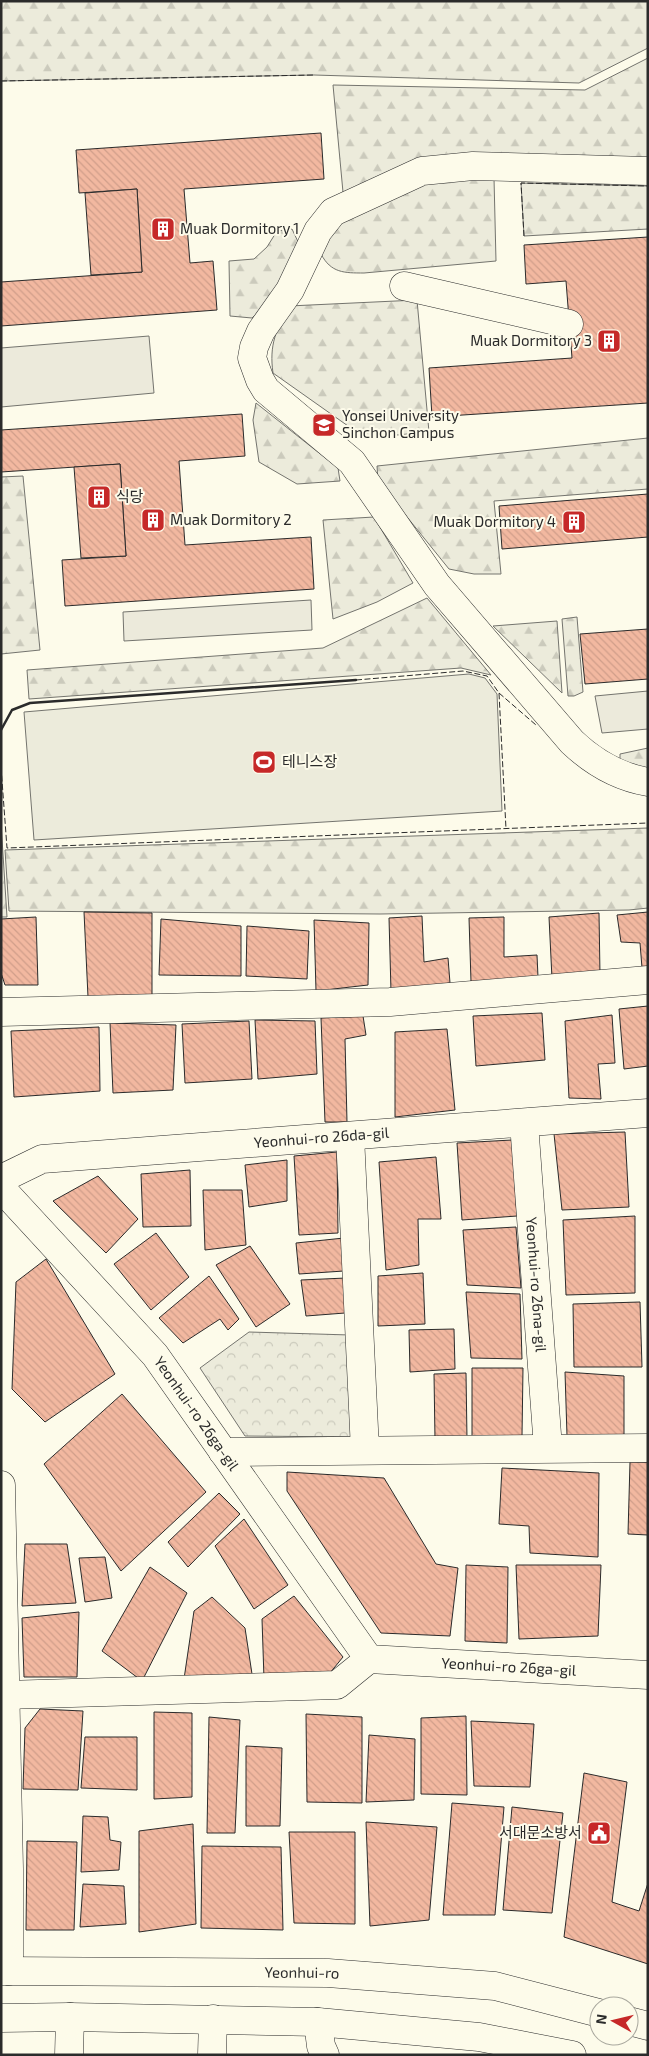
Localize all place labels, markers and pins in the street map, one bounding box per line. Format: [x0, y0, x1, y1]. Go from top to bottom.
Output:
building icon: Muak Dormitory 1 [150, 216, 176, 242]
place label: Muak Dormitory 1 [180, 219, 299, 237]
building icon: Muak Dormitory 3 [596, 328, 622, 354]
place label: Muak Dormitory 3 [470, 331, 592, 349]
place label: Yonsei University Sinchon Campus [342, 406, 459, 441]
school or university icon: Yonsei University Sinchon Campus [311, 412, 337, 438]
building icon: 식당 [86, 484, 112, 510]
place label: 식당 [116, 487, 144, 505]
building icon: Muak Dormitory 2 [140, 507, 166, 533]
building icon: Muak Dormitory 4 [561, 509, 587, 535]
place label: Muak Dormitory 2 [170, 510, 292, 528]
place label: Muak Dormitory 4 [433, 512, 556, 530]
sports icon: 테니스장 [251, 749, 277, 775]
place label: 테니스장 [282, 752, 337, 770]
public building icon: 서대문소방서 [586, 1820, 612, 1846]
place label: 서대문소방서 [499, 1823, 582, 1841]

